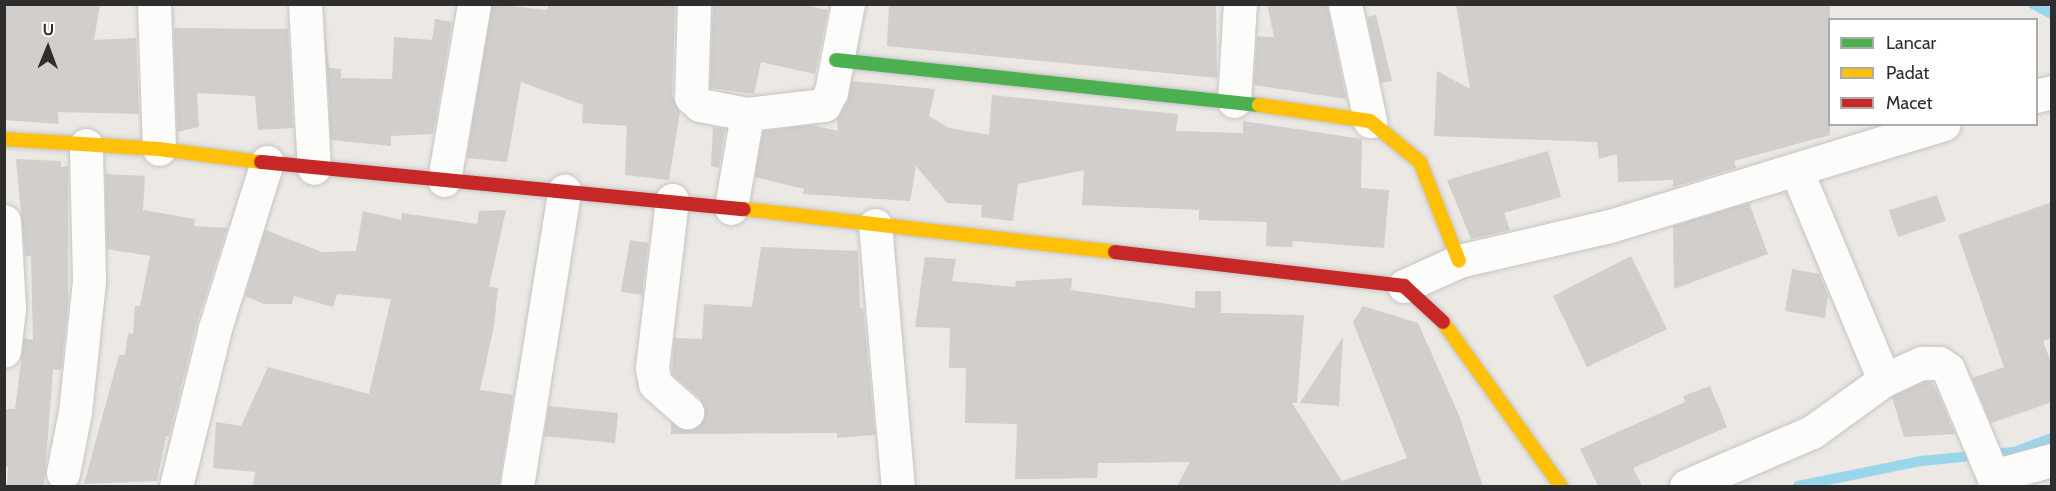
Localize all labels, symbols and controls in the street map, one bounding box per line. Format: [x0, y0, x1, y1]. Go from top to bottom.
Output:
north arrow [18, 18, 78, 78]
legend [1828, 18, 2038, 126]
text: U [42, 20, 54, 39]
text: Lancar [1886, 32, 1936, 54]
text: Padat [1886, 62, 1929, 84]
text: Macet [1886, 92, 1932, 114]

